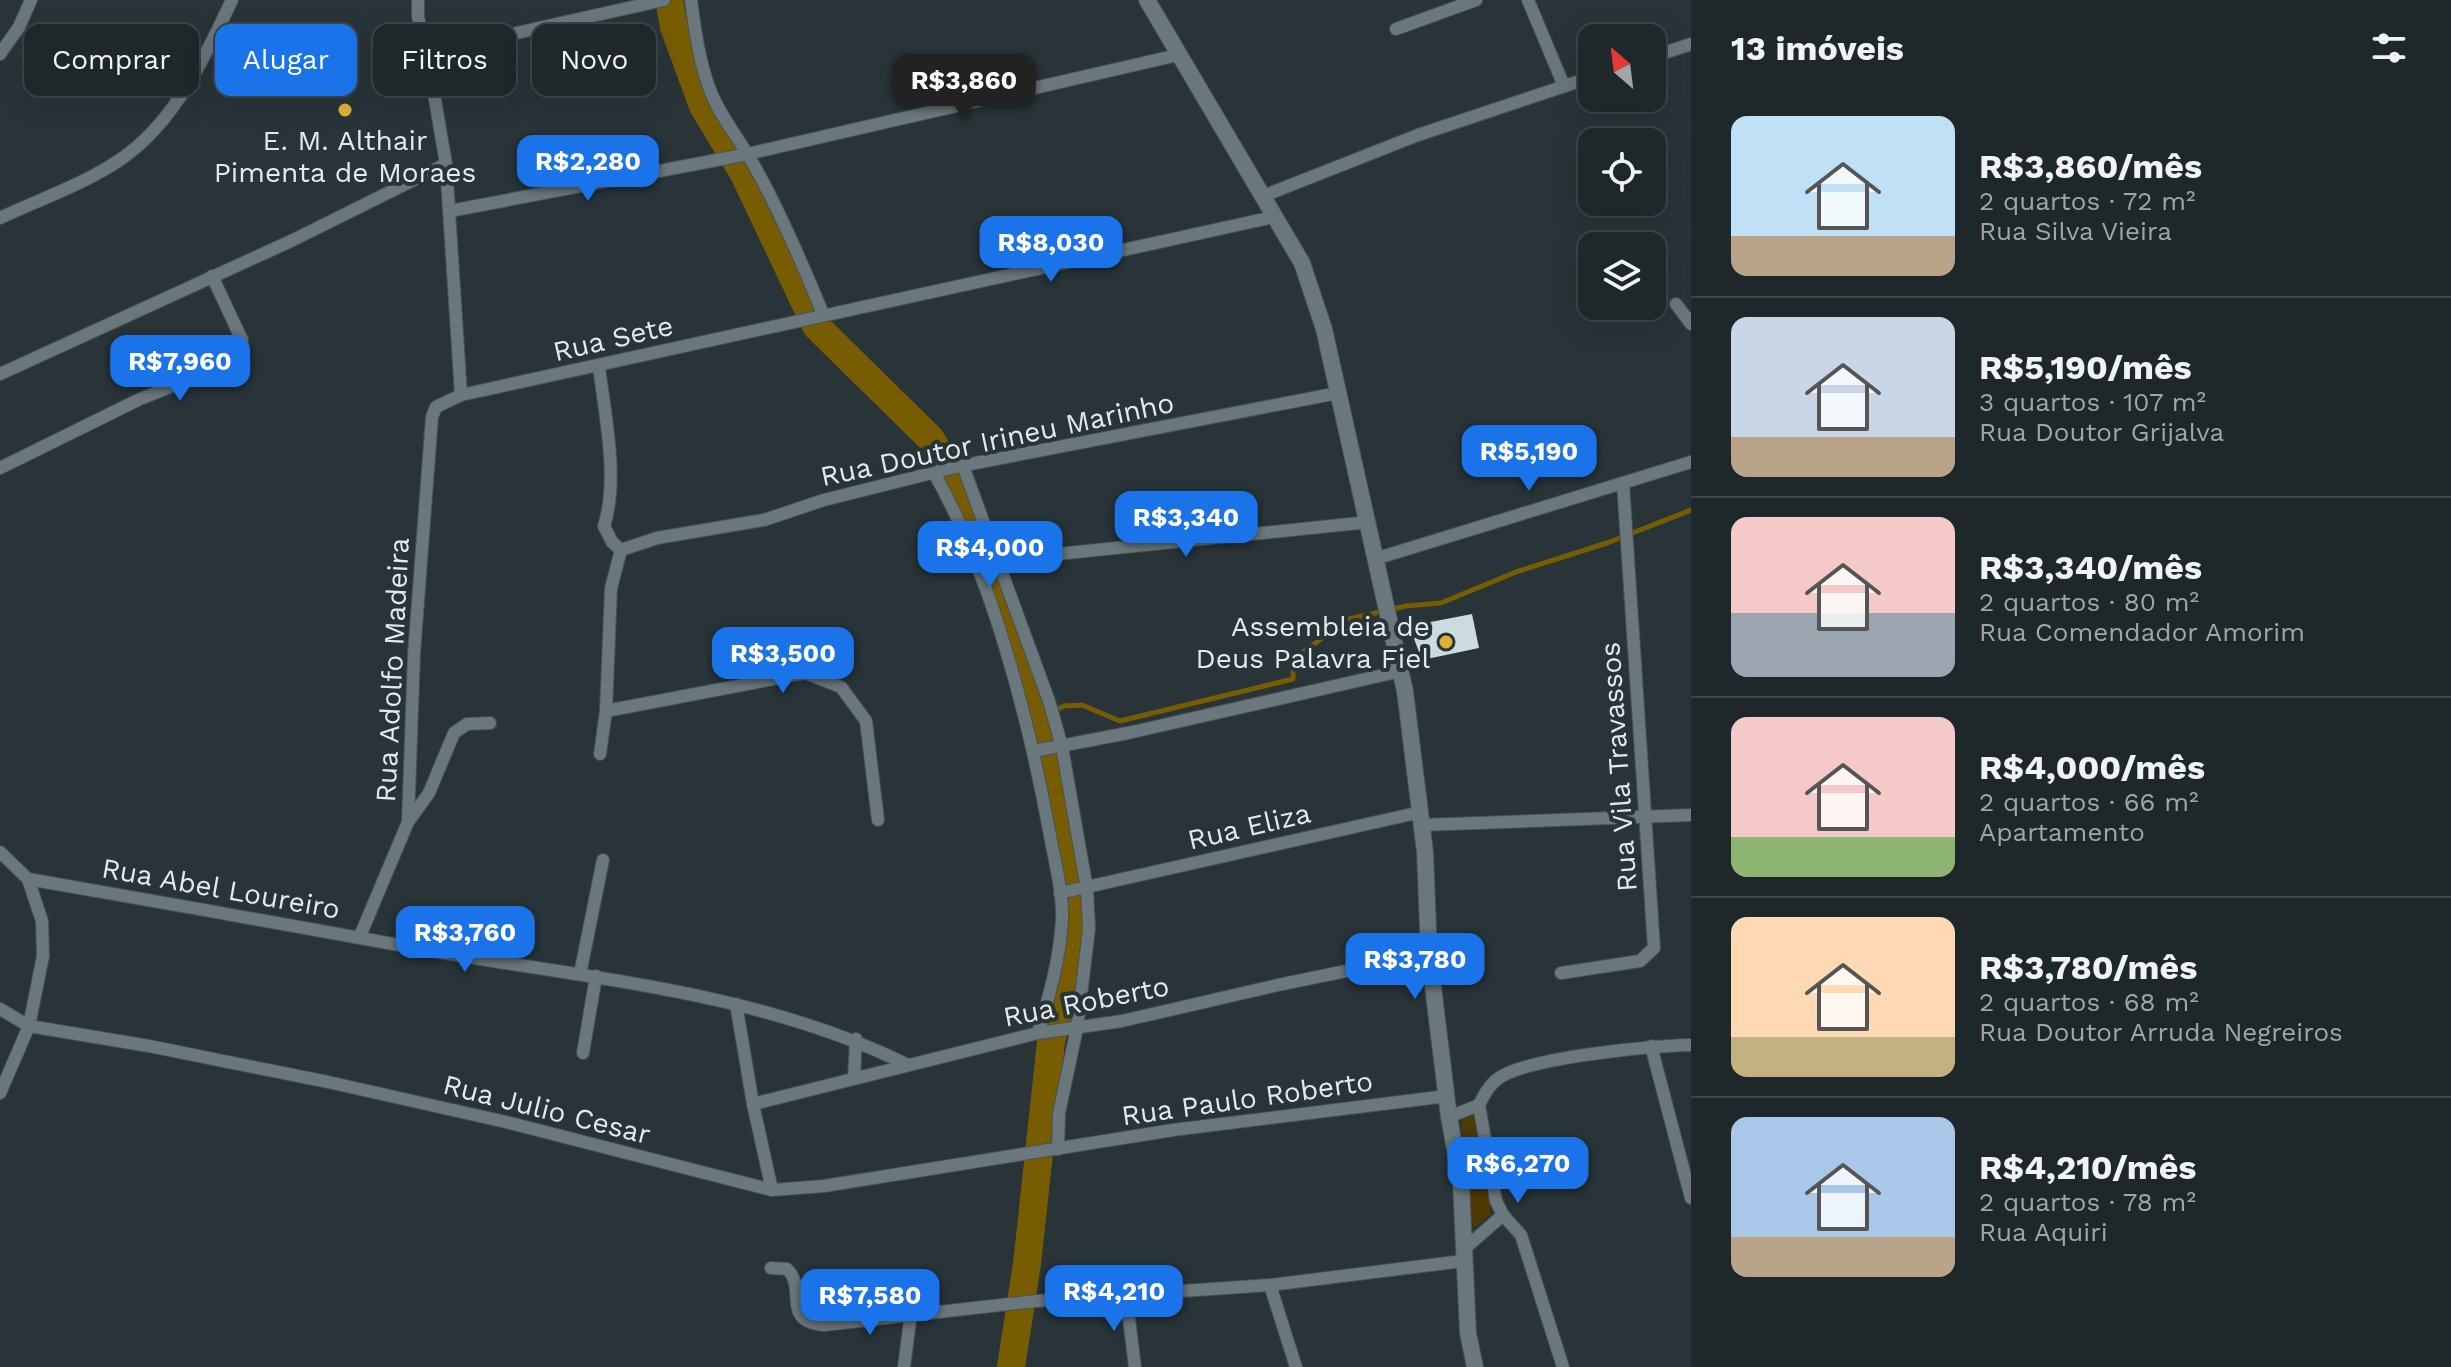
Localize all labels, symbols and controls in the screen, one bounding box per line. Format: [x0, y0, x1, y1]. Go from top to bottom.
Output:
chip: Comprar [24, 24, 199, 96]
chip: Alugar [215, 24, 357, 96]
chip: Filtros [373, 24, 516, 96]
chip: Novo [532, 24, 656, 96]
north arrow [1578, 24, 1666, 112]
map controls [1578, 24, 1666, 320]
icon: filters [2367, 26, 2411, 70]
text: 13 imóveis [1731, 28, 1904, 68]
pin: R$3,860 [890, 54, 1038, 122]
text: R$3,860 [911, 65, 1017, 95]
marker: E. M. Althair Pimenta de Moraes [336, 101, 354, 119]
place label: E. M. Althair Pimenta de Moraes [214, 124, 476, 189]
button: locate [1578, 128, 1666, 216]
pin: R$2,280 [514, 135, 662, 203]
text: R$2,280 [535, 146, 641, 176]
text: R$3,860/mês [1979, 146, 2202, 186]
icon: home [1795, 148, 1891, 244]
text: 2 quartos · 72 m² [1979, 186, 2196, 216]
pin: R$8,030 [977, 216, 1125, 284]
text: Rua Silva Vieira [1979, 216, 2172, 246]
text: R$8,030 [998, 227, 1104, 257]
button: layers [1578, 232, 1666, 320]
street label: Rua Sete [550, 309, 676, 368]
pin: R$7,960 [106, 335, 254, 403]
text: R$7,960 [128, 346, 232, 376]
text: R$5,190/mês [1979, 347, 2192, 387]
icon: home [1795, 349, 1891, 445]
street label: Rua Doutor Irineu Marinho [817, 386, 1177, 493]
text: 3 quartos · 107 m² [1979, 387, 2206, 417]
text: Rua Doutor Grijalva [1979, 417, 2224, 447]
pin: R$5,190 [1455, 425, 1603, 493]
text: R$5,190 [1480, 436, 1578, 466]
pin: R$3,340 [1112, 491, 1260, 559]
text: R$3,340 [1133, 502, 1239, 532]
pin: R$4,000 [916, 521, 1064, 589]
text: R$4,000 [936, 532, 1044, 562]
street label: Rua Adolfo Madeira [369, 537, 416, 803]
text: R$3,340/mês [1979, 547, 2202, 587]
icon: home [1795, 549, 1891, 645]
text: 2 quartos · 80 m² [1979, 587, 2199, 617]
place label: Assembleia de Deus Palavra Fiel [1196, 610, 1430, 675]
text: Rua Comendador Amorim [1979, 617, 2305, 647]
pin: R$3,500 [709, 627, 857, 695]
marker: Assembleia de Deus Palavra Fiel [1437, 633, 1455, 651]
text: R$3,500 [730, 638, 836, 668]
street label: Rua Vila Travassos [1593, 641, 1644, 893]
text: R$4,000/mês [1979, 747, 2205, 787]
icon: home [1795, 749, 1891, 845]
text: 2 quartos · 66 m² [1979, 787, 2198, 817]
street label: Rua Eliza [1184, 796, 1314, 857]
text: Apartamento [1979, 817, 2145, 847]
street label: Rua Abel Loureiro [99, 851, 343, 926]
pin: R$3,760 [391, 906, 539, 974]
text: R$3,760 [414, 917, 516, 947]
pin: R$3,780 [1341, 933, 1489, 1001]
text: R$3,780 [1364, 944, 1466, 974]
text: R$3,780/mês [1979, 947, 2197, 987]
icon: home [1795, 949, 1891, 1045]
street label: Rua Roberto [1000, 969, 1172, 1034]
text: 2 quartos · 68 m² [1979, 987, 2199, 1017]
text: Rua Doutor Arruda Negreiros [1979, 1017, 2343, 1047]
street label: Rua Paulo Roberto [1119, 1065, 1375, 1132]
street label: Rua Julio Cesar [440, 1068, 654, 1151]
pin: R$6,270 [1444, 1137, 1592, 1205]
text: R$4,210/mês [1979, 1147, 2196, 1187]
text: R$6,270 [1465, 1148, 1571, 1178]
icon: home [1795, 1149, 1891, 1245]
text: 2 quartos · 78 m² [1979, 1187, 2196, 1217]
text: Rua Aquiri [1979, 1217, 2108, 1247]
pin: R$4,210 [1040, 1265, 1188, 1333]
pin: R$7,580 [796, 1269, 944, 1337]
text: R$4,210 [1063, 1276, 1165, 1306]
text: R$7,580 [818, 1280, 922, 1310]

